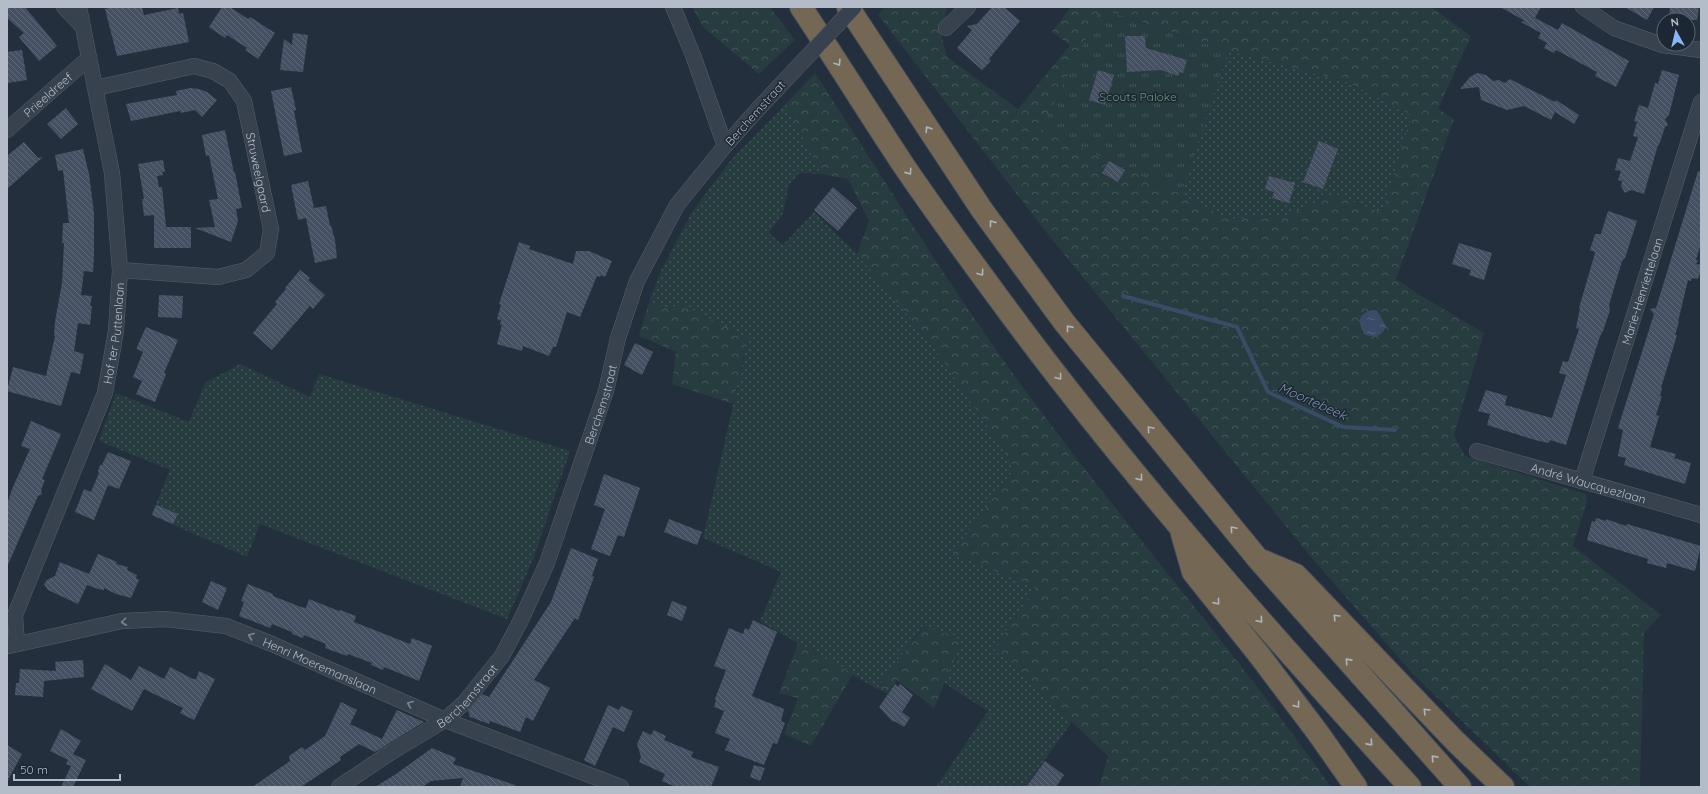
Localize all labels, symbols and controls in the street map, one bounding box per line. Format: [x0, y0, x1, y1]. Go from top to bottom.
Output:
north arrow [1656, 12, 1696, 52]
text: N [1670, 15, 1680, 30]
one-way arrow [833, 59, 840, 66]
street label: Prieeldreef [20, 68, 76, 120]
street label: Berchemstraat [722, 77, 788, 149]
park label: Scouts Paloke [1099, 89, 1177, 104]
one-way arrow [925, 126, 933, 133]
street label: Struweelgaard [243, 131, 275, 214]
one-way arrow [904, 168, 912, 175]
one-way arrow [990, 220, 997, 227]
street label: Marie-Henriettelaan [1618, 236, 1665, 347]
one-way arrow [976, 268, 983, 275]
street label: Hof ter Puttenlaan [99, 282, 127, 385]
one-way arrow [1066, 325, 1073, 332]
street label: Berchemstraat [581, 363, 619, 446]
one-way arrow [1054, 372, 1061, 379]
water label: Moortebeek [1277, 379, 1350, 424]
one-way arrow [1148, 426, 1155, 434]
street label: André Waucquezlaan [1529, 459, 1648, 506]
one-way arrow [1136, 474, 1143, 481]
one-way arrow [1231, 527, 1238, 534]
one-way arrow [1212, 597, 1219, 605]
one-way arrow [1333, 614, 1340, 622]
one-way arrow [1256, 615, 1263, 623]
one-way arrow [121, 617, 127, 626]
one-way arrow [248, 633, 255, 641]
street label: Henri Moeremanslaan [261, 634, 379, 697]
one-way arrow [1345, 658, 1352, 666]
street label: Berchemstraat [434, 661, 500, 731]
one-way arrow [1292, 700, 1299, 707]
one-way arrow [406, 701, 414, 709]
one-way arrow [1423, 708, 1430, 716]
one-way arrow [1365, 738, 1373, 746]
one-way arrow [1432, 755, 1439, 763]
scale bar [14, 756, 120, 782]
text: 50 m [20, 762, 48, 777]

